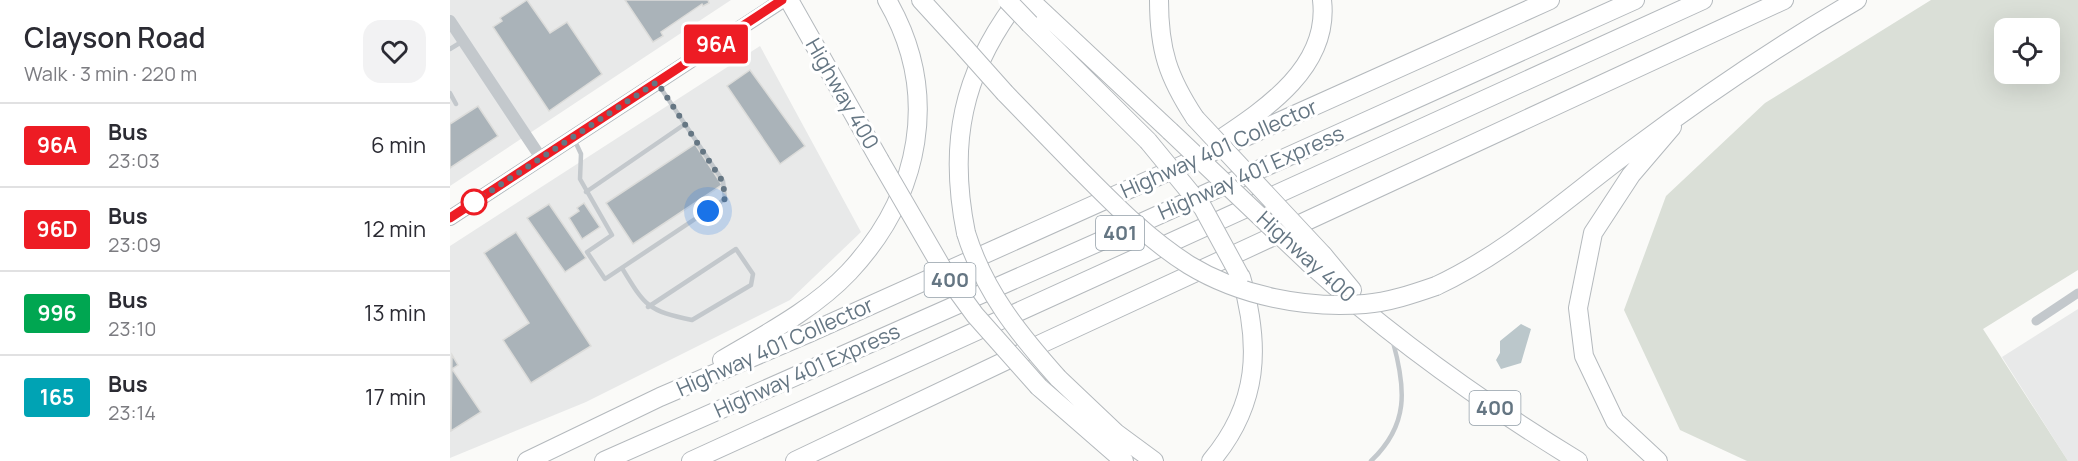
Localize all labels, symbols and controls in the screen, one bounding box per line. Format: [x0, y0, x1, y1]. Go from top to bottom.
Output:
text: Clayson Road [24, 18, 205, 56]
map controls [1994, 18, 2060, 84]
button: locate [1994, 18, 2060, 84]
button: heart [363, 20, 426, 83]
line badge: 96A [682, 24, 750, 63]
text: 96A [696, 30, 736, 58]
street label: Highway 400 [800, 33, 886, 154]
text: Walk · 3 min · 220 m [24, 60, 197, 87]
street label: Highway 401 Collector [1116, 92, 1322, 204]
text: Bus [108, 117, 148, 147]
street label: Highway 401 Express [1153, 118, 1348, 226]
text: 6 min [371, 130, 426, 160]
text: 96A [37, 131, 77, 159]
text: 23:03 [108, 147, 160, 174]
unlabelled marker [461, 189, 487, 215]
your location [693, 196, 723, 226]
text: Bus [108, 201, 148, 231]
street label: Highway 400 [1251, 204, 1362, 308]
text: 12 min [364, 214, 426, 244]
text: 96D [37, 215, 77, 243]
road number: 401 [1096, 216, 1144, 250]
text: 23:09 [108, 231, 161, 258]
road number: 400 [924, 263, 976, 297]
text: Bus [108, 285, 148, 315]
street label: Highway 401 Collector [672, 290, 878, 402]
text: 13 min [364, 298, 426, 328]
text: 996 [37, 299, 77, 327]
text: 23:10 [108, 315, 156, 342]
street label: Highway 401 Express [709, 316, 904, 424]
text: Bus [108, 369, 148, 399]
text: 17 min [365, 382, 426, 412]
text: 165 [40, 383, 74, 411]
road number: 400 [1470, 391, 1520, 425]
text: 23:14 [108, 399, 156, 426]

